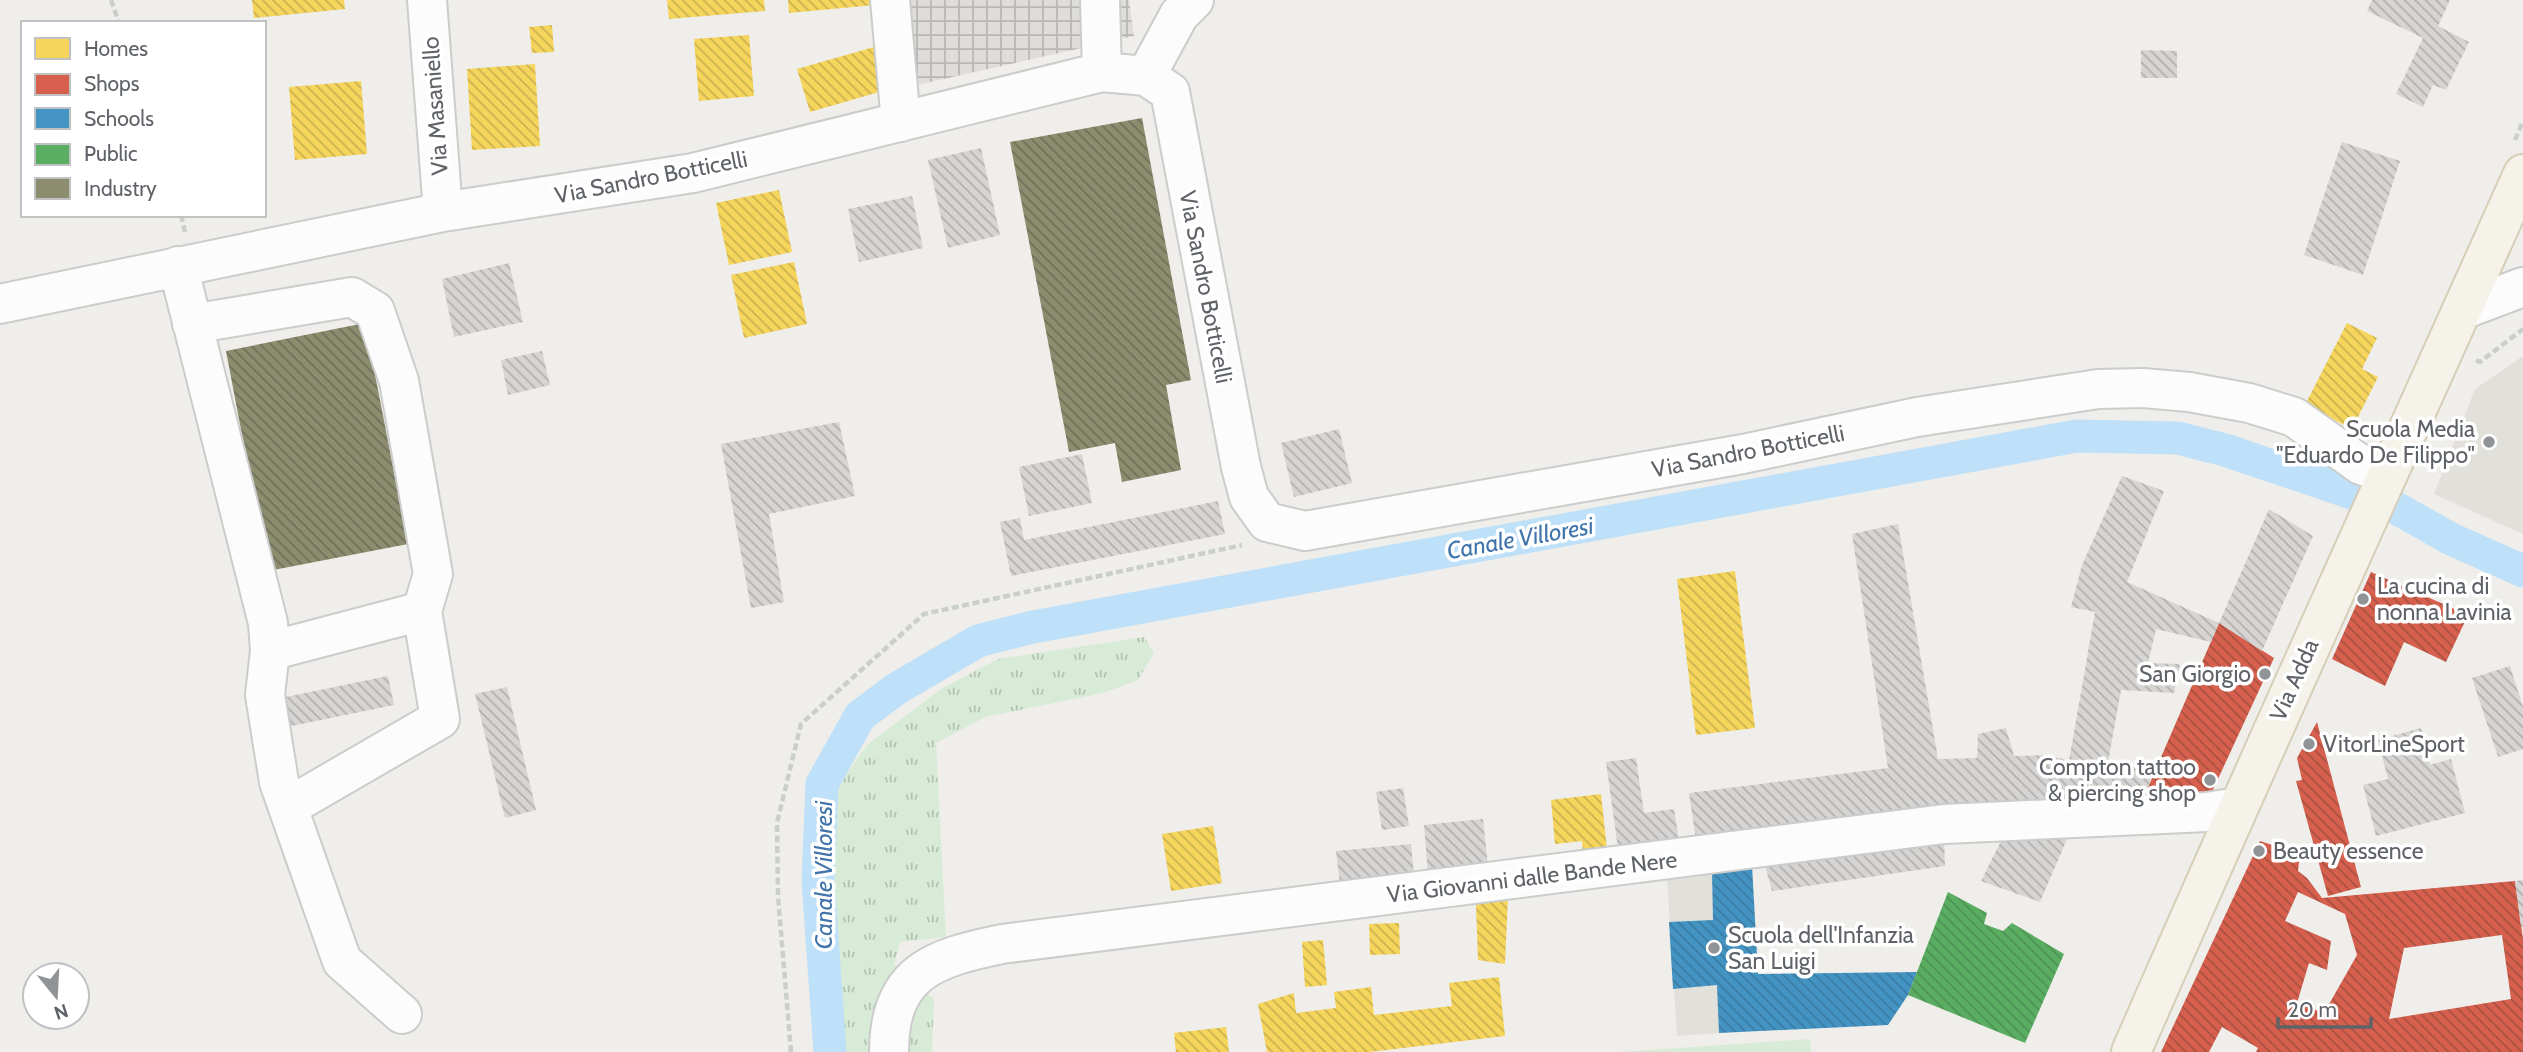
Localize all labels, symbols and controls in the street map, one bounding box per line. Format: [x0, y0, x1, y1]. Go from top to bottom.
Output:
legend [21, 21, 266, 217]
text: Homes [84, 36, 148, 61]
street label: Via Masaniello [416, 36, 454, 176]
text: Shops [84, 71, 140, 96]
text: Schools [84, 106, 154, 131]
text: Public [84, 141, 138, 166]
street label: Via Sandro Botticelli [552, 145, 750, 209]
text: Industry [84, 176, 157, 201]
street label: Via Sandro Botticelli [1174, 188, 1238, 386]
place label: Scuola Media "Eduardo De Filippo" [2276, 415, 2475, 469]
street label: Via Sandro Botticelli [1649, 419, 1847, 483]
marker: Scuola Media "Eduardo De Filippo" [2481, 434, 2497, 450]
water label: Canale Villoresi [1444, 511, 1596, 565]
place label: La cucina di nonna Lavinia [2377, 572, 2512, 626]
marker: La cucina di nonna Lavinia [2355, 591, 2371, 607]
street label: Via Adda [2264, 635, 2324, 725]
place label: San Giorgio [2139, 660, 2251, 688]
marker: San Giorgio [2257, 666, 2273, 682]
place label: VitorLineSport [2323, 730, 2465, 758]
marker: VitorLineSport [2301, 736, 2317, 752]
place label: Compton tattoo & piercing shop [2039, 753, 2196, 807]
marker: Compton tattoo & piercing shop [2202, 772, 2218, 788]
water label: Canale Villoresi [809, 800, 838, 949]
place label: Beauty essence [2273, 837, 2424, 865]
marker: Beauty essence [2251, 843, 2267, 859]
street label: Via Giovanni dalle Bande Nere [1385, 845, 1679, 909]
place label: Scuola dell'Infanzia San Luigi [1728, 921, 1914, 975]
marker: Scuola dell'Infanzia San Luigi [1706, 940, 1722, 956]
north arrow [21, 961, 91, 1031]
scale bar [2278, 986, 2371, 1030]
text: 20 m [2288, 997, 2337, 1022]
text: N [51, 999, 71, 1025]

